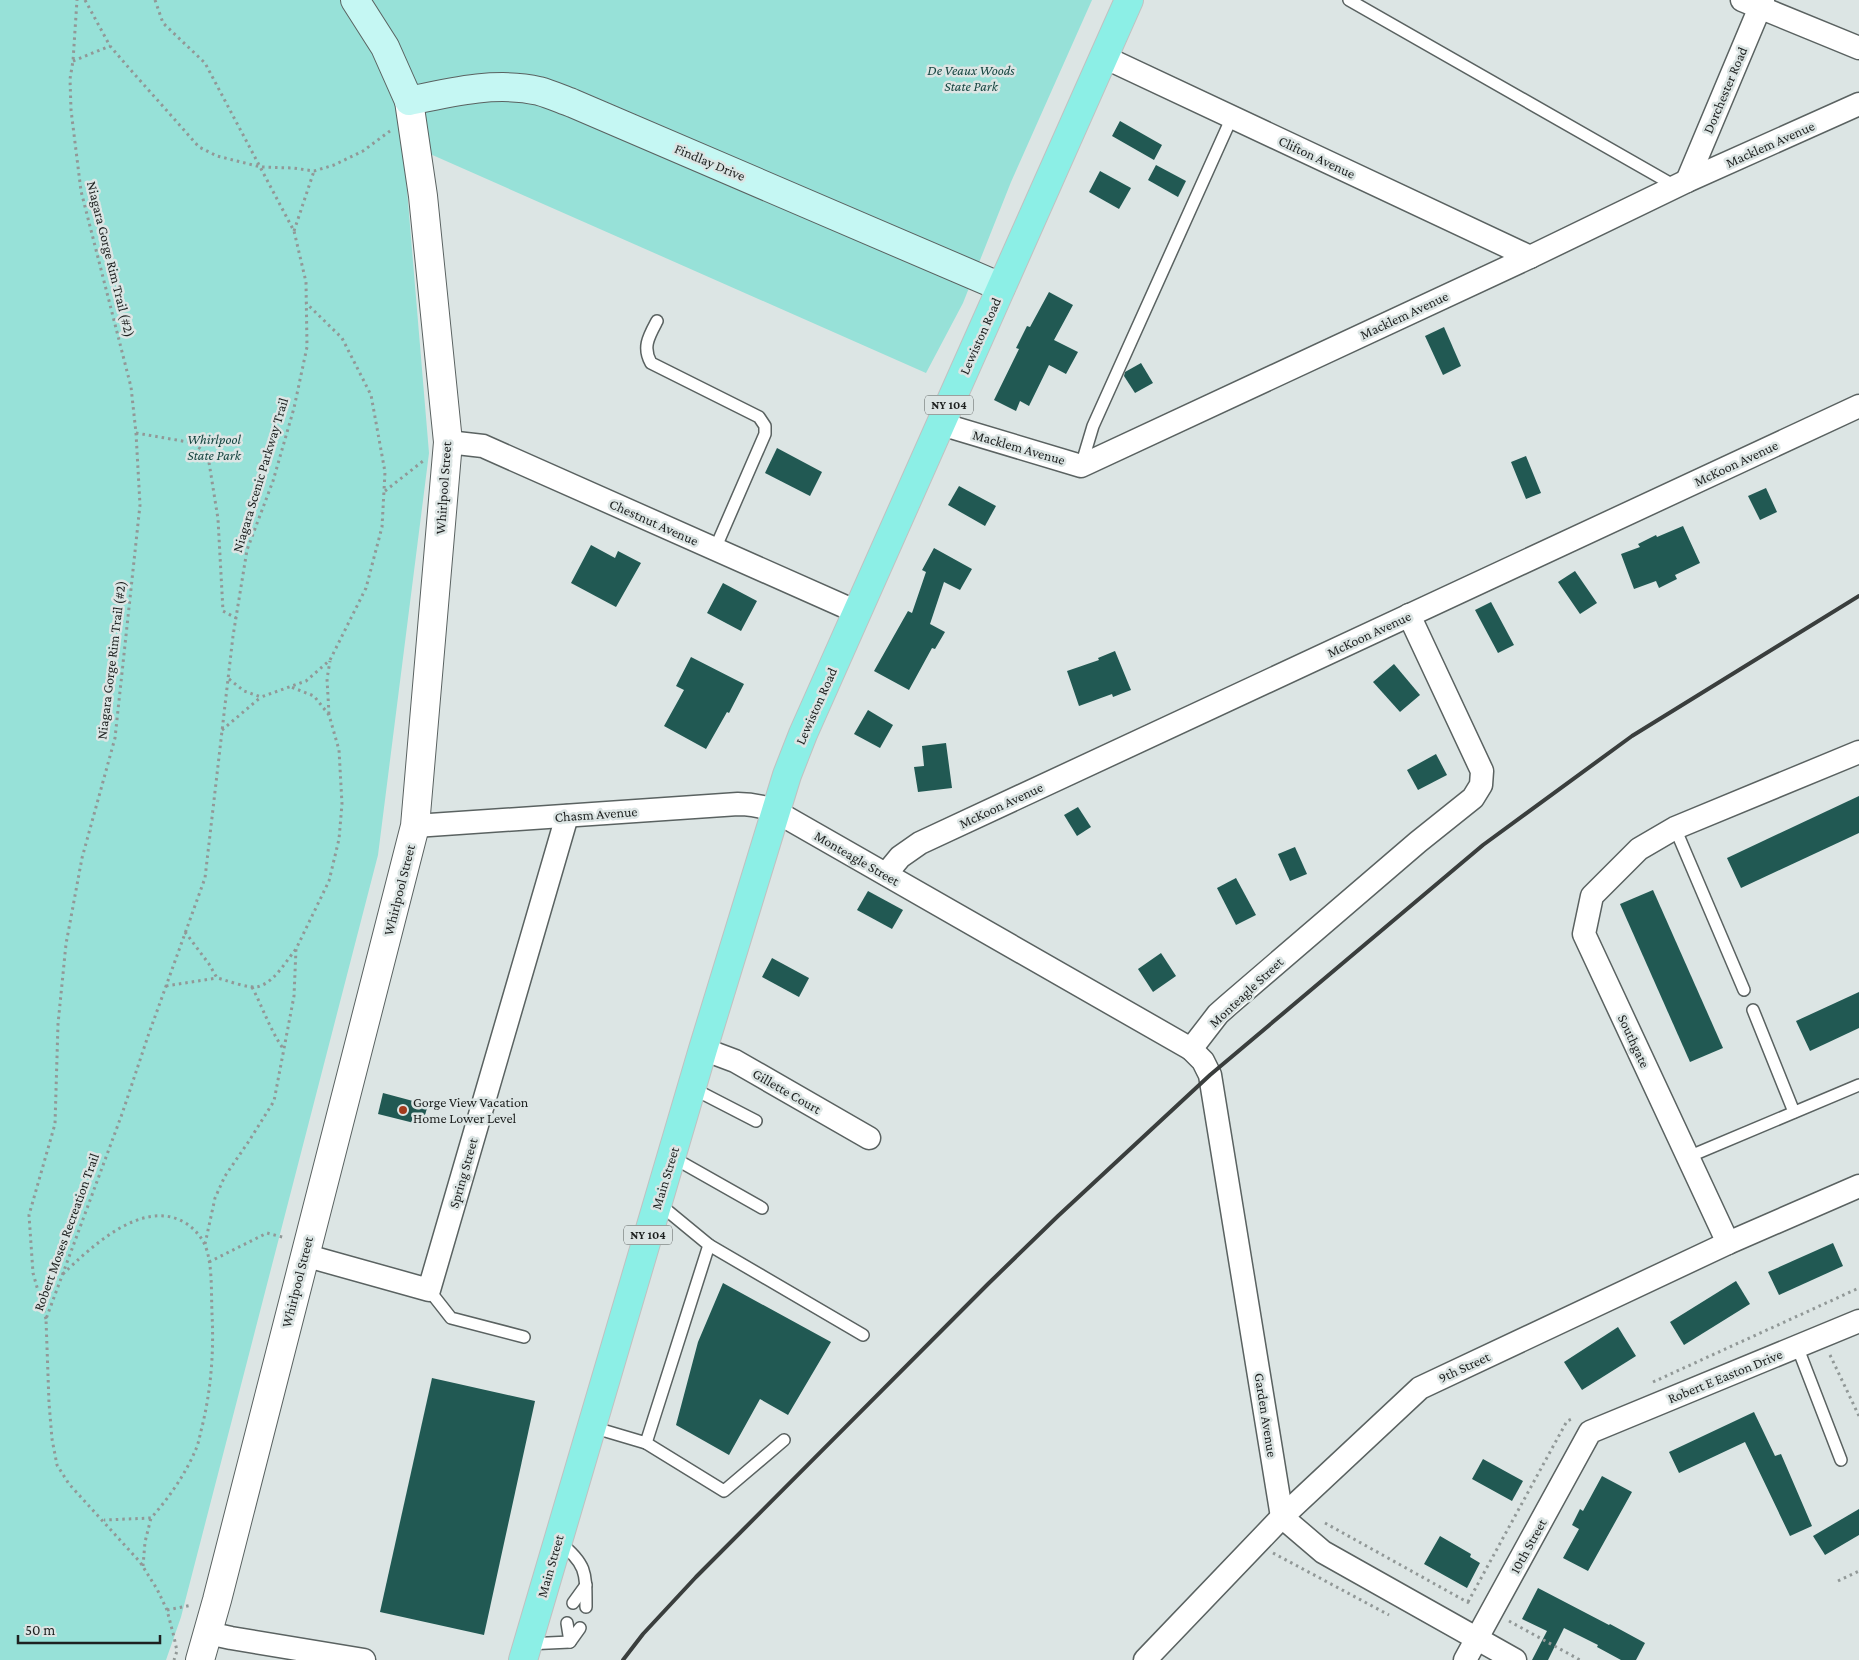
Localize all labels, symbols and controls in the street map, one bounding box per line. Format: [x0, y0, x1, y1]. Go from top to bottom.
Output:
street label: Dorchester Road [1700, 44, 1751, 136]
park label: De Veaux Woods State Park [927, 62, 1015, 94]
street label: Macklem Avenue [1723, 117, 1817, 171]
street label: Clifton Avenue [1276, 132, 1358, 182]
street label: Findlay Drive [672, 140, 748, 184]
street label: Niagara Gorge Rim Trail (#2) [83, 179, 138, 339]
street label: Macklem Avenue [1357, 288, 1451, 342]
street label: Lewiston Road [956, 294, 1004, 377]
street label: Niagara Scenic Parkway Trail [229, 395, 291, 554]
road number: NY 104 [925, 396, 973, 414]
street label: Macklem Avenue [971, 426, 1067, 468]
park label: Whirlpool State Park [187, 431, 242, 463]
street label: McKoon Avenue [1692, 437, 1780, 489]
street label: Whirlpool Street [432, 441, 454, 535]
street label: Chestnut Avenue [607, 495, 701, 549]
street label: Niagara Gorge Rim Trail (#2) [93, 580, 130, 741]
street label: McKoon Avenue [1325, 608, 1413, 660]
street label: Lewiston Road [792, 664, 840, 747]
street label: McKoon Avenue [957, 779, 1045, 831]
street label: Chasm Avenue [554, 803, 638, 825]
street label: Monteagle Street [812, 827, 903, 889]
street label: Whirlpool Street [380, 843, 418, 937]
street label: Monteagle Street [1206, 953, 1287, 1030]
street label: Southgate [1615, 1012, 1653, 1070]
street label: Gillette Court [750, 1065, 824, 1117]
place label: Gorge View Vacation Home Lower Level [413, 1094, 529, 1126]
marker: Gorge View Vacation Home Lower Level [397, 1104, 409, 1116]
street label: Spring Street [445, 1136, 481, 1210]
street label: Main Street [648, 1144, 682, 1211]
street label: Robert Moses Recreation Trail [30, 1151, 102, 1313]
road number: NY 104 [624, 1226, 672, 1244]
street label: Whirlpool Street [278, 1235, 316, 1329]
street label: Robert E Easton Drive [1665, 1346, 1785, 1406]
street label: 9th Street [1436, 1348, 1492, 1386]
street label: Garden Avenue [1251, 1372, 1281, 1458]
street label: 10th Street [1506, 1516, 1550, 1576]
street label: Main Street [533, 1532, 567, 1599]
scale bar [18, 1612, 160, 1644]
text: 50 m [25, 1622, 55, 1638]

